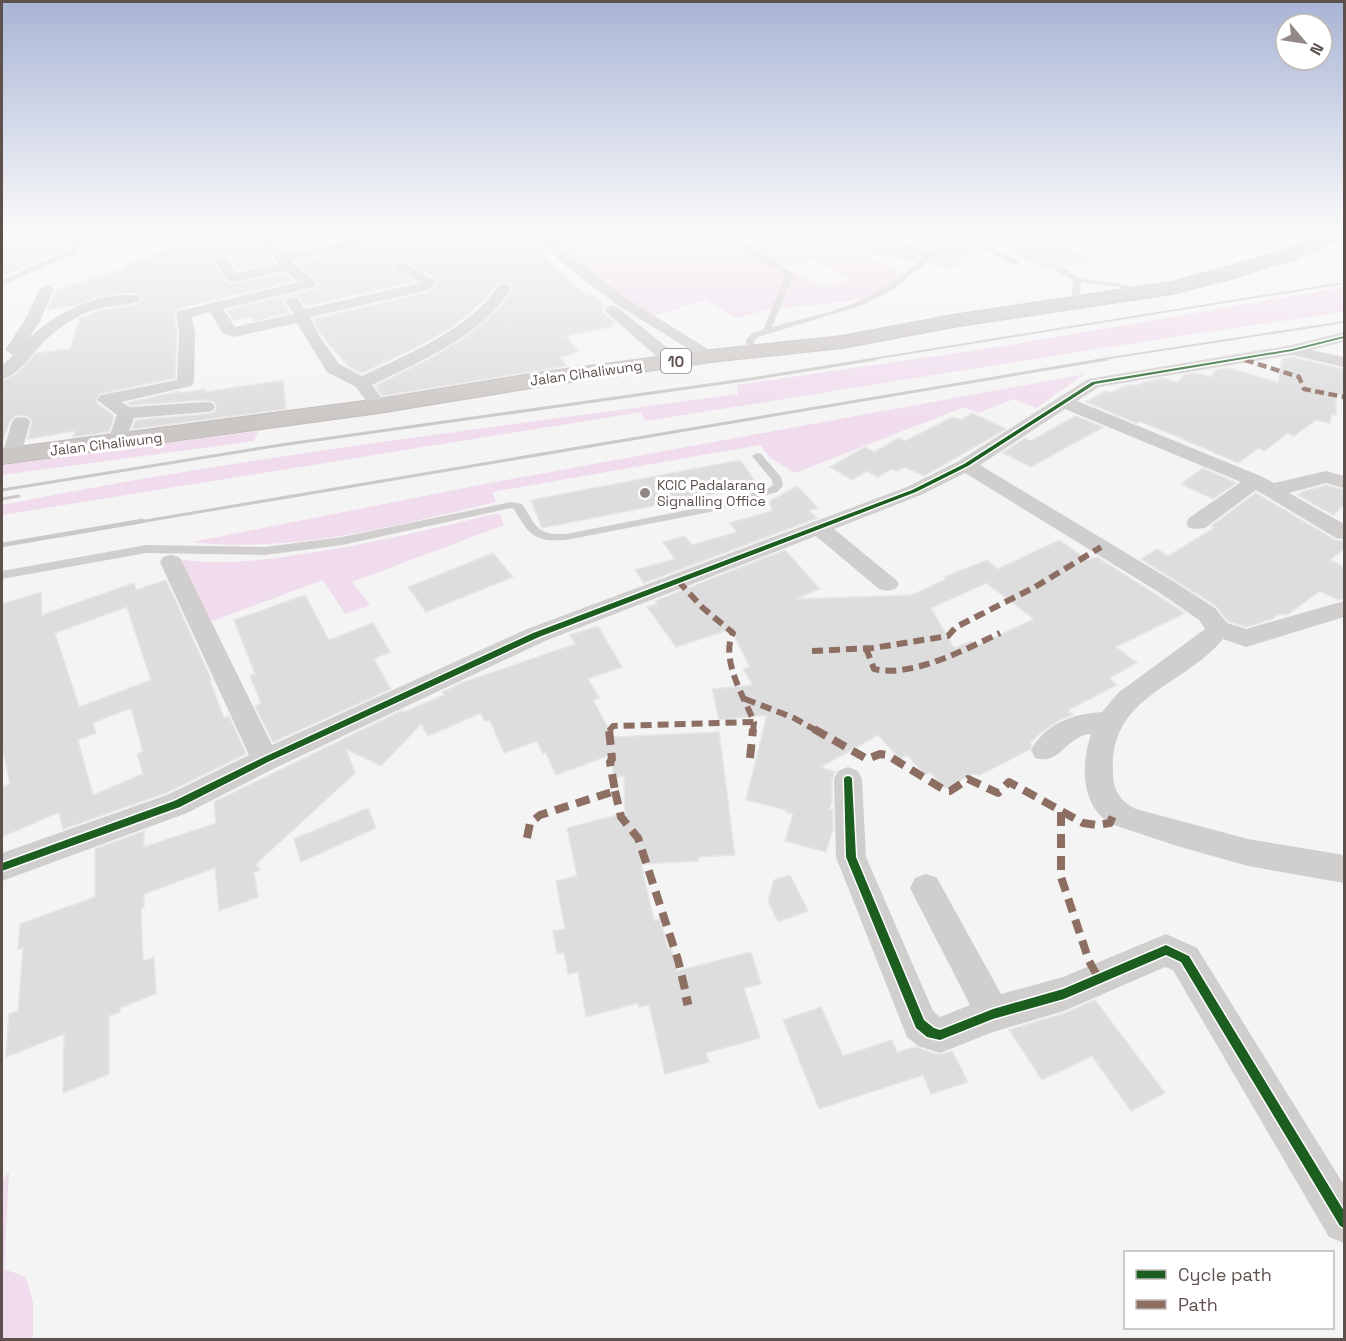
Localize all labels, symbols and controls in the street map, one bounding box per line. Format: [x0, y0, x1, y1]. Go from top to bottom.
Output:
north arrow [1274, 12, 1334, 72]
text: N [1305, 39, 1328, 59]
road number: 10 [661, 349, 691, 373]
street label: Jalan Cihaliwung [529, 356, 643, 390]
street label: Jalan Cihaliwung [49, 428, 163, 460]
place label: KCIC Padalarang Signalling Office [657, 476, 766, 510]
marker: KCIC Padalarang Signalling Office [638, 486, 652, 500]
legend [1124, 1251, 1334, 1329]
text: Cycle path [1178, 1263, 1272, 1286]
text: Path [1178, 1293, 1218, 1316]

